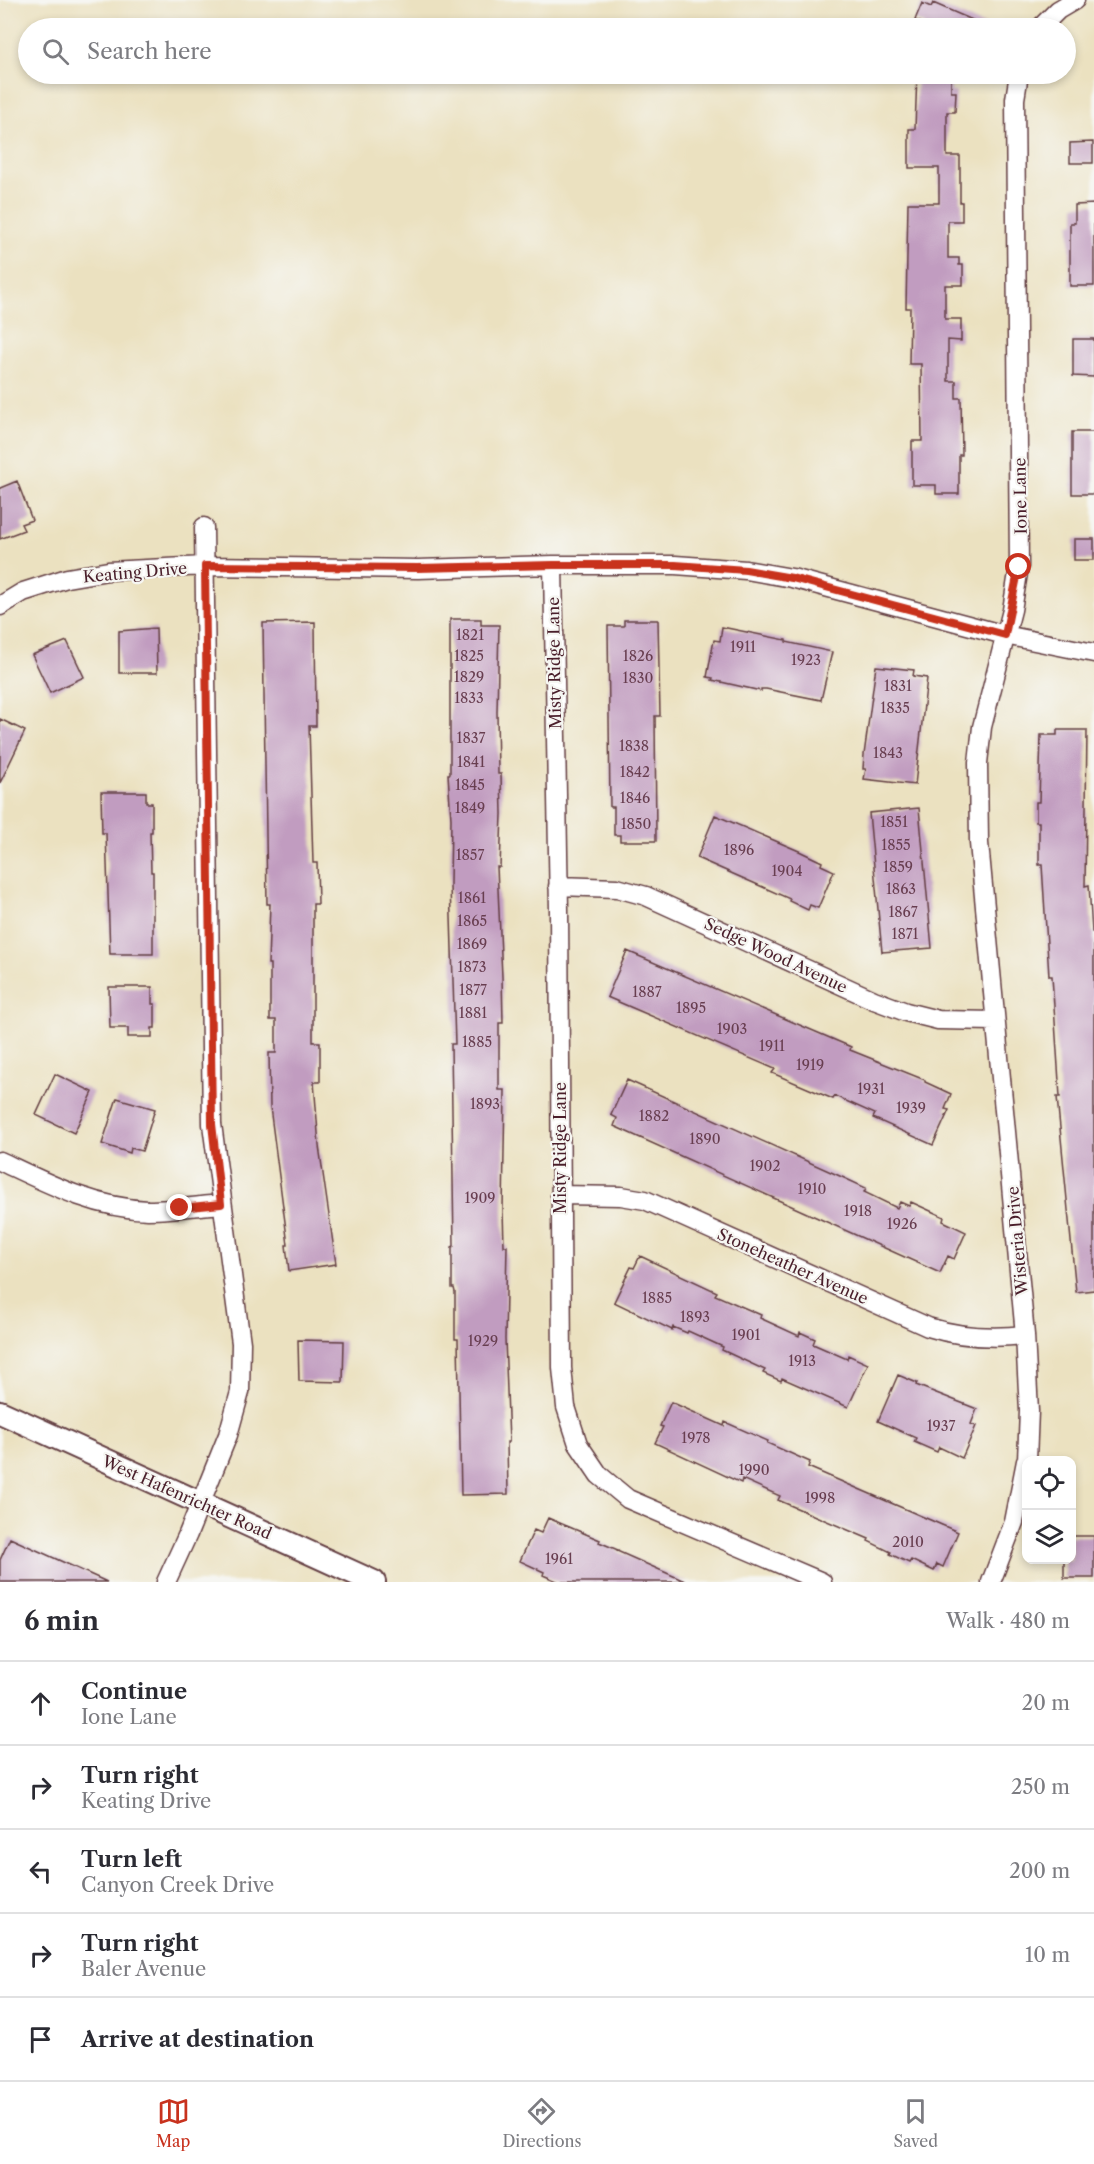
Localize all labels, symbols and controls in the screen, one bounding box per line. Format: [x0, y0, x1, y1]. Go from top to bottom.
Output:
search box [18, 18, 1076, 84]
icon: search [39, 35, 72, 68]
text: Search here [87, 38, 212, 65]
street label: Ione Lane [1009, 457, 1031, 534]
route start [1005, 553, 1031, 579]
street label: Keating Drive [82, 557, 188, 587]
street label: Misty Ridge Lane [543, 597, 565, 729]
house number: 1821 [456, 626, 484, 644]
house number: 1911 [730, 638, 756, 656]
house number: 1825 [454, 647, 484, 665]
house number: 1826 [623, 647, 653, 665]
house number: 1923 [791, 651, 821, 669]
house number: 1829 [454, 668, 484, 686]
house number: 1830 [623, 669, 654, 687]
house number: 1831 [884, 677, 912, 695]
house number: 1833 [454, 689, 484, 707]
house number: 1835 [880, 699, 910, 717]
house number: 1837 [457, 729, 485, 747]
house number: 1838 [619, 737, 649, 755]
house number: 1843 [873, 744, 903, 762]
house number: 1841 [457, 753, 485, 771]
house number: 1842 [620, 763, 650, 781]
house number: 1845 [455, 776, 485, 794]
house number: 1846 [620, 789, 650, 807]
house number: 1849 [455, 799, 485, 817]
house number: 1851 [880, 813, 908, 831]
house number: 1850 [621, 815, 651, 833]
house number: 1855 [881, 836, 911, 854]
house number: 1896 [724, 841, 754, 859]
house number: 1857 [456, 846, 484, 864]
house number: 1859 [883, 858, 913, 876]
house number: 1904 [771, 862, 803, 880]
house number: 1863 [886, 880, 916, 898]
house number: 1861 [458, 889, 486, 907]
house number: 1867 [888, 903, 918, 921]
house number: 1865 [457, 912, 487, 930]
street label: Sedge Wood Avenue [701, 913, 851, 997]
house number: 1871 [892, 925, 919, 943]
house number: 1869 [457, 935, 487, 953]
house number: 1873 [458, 958, 486, 976]
house number: 1877 [459, 981, 487, 999]
house number: 1887 [632, 983, 662, 1001]
house number: 1895 [676, 999, 706, 1017]
house number: 1881 [459, 1004, 487, 1022]
house number: 1903 [717, 1020, 747, 1038]
house number: 1885 [462, 1033, 492, 1051]
house number: 1911 [759, 1037, 785, 1055]
house number: 1919 [796, 1056, 824, 1074]
house number: 1931 [857, 1080, 885, 1098]
street label: Misty Ridge Lane [550, 1082, 570, 1214]
house number: 1893 [470, 1095, 500, 1113]
house number: 1939 [896, 1099, 926, 1117]
house number: 1882 [639, 1107, 669, 1125]
house number: 1890 [689, 1130, 721, 1148]
house number: 1902 [749, 1157, 781, 1175]
house number: 1910 [798, 1180, 827, 1198]
street label: Wisteria Drive [1002, 1186, 1032, 1297]
house number: 1909 [464, 1189, 496, 1207]
route end [166, 1194, 192, 1220]
house number: 1918 [844, 1202, 872, 1220]
house number: 1926 [887, 1215, 917, 1233]
street label: Stoneheather Avenue [714, 1224, 872, 1308]
house number: 1885 [642, 1289, 672, 1307]
house number: 1893 [680, 1308, 710, 1326]
house number: 1901 [732, 1326, 761, 1344]
house number: 1929 [468, 1332, 498, 1350]
house number: 1913 [788, 1352, 816, 1370]
house number: 1937 [927, 1417, 955, 1435]
house number: 1978 [681, 1429, 711, 1447]
street label: West Hafenrichter Road [98, 1450, 275, 1544]
map controls [1022, 1456, 1076, 1564]
button: locate [1022, 1456, 1076, 1510]
house number: 1990 [738, 1461, 770, 1479]
house number: 1998 [805, 1489, 835, 1507]
button: layers [1022, 1510, 1076, 1564]
house number: 2010 [892, 1533, 924, 1551]
house number: 1961 [545, 1550, 573, 1568]
text: 6 min [24, 1605, 99, 1637]
text: Walk · 480 m [946, 1609, 1070, 1633]
text: Continue [81, 1678, 187, 1705]
icon: ahead [24, 1687, 57, 1720]
text: 20 m [1022, 1691, 1070, 1715]
text: Ione Lane [81, 1705, 177, 1729]
text: Turn right [81, 1762, 199, 1789]
icon: right [24, 1771, 57, 1804]
text: 250 m [1011, 1775, 1070, 1799]
text: Keating Drive [81, 1789, 211, 1813]
text: Turn left [81, 1846, 182, 1873]
icon: left [24, 1855, 57, 1888]
text: 200 m [1009, 1859, 1070, 1883]
text: Canyon Creek Drive [81, 1873, 274, 1897]
text: Turn right [81, 1930, 199, 1957]
icon: right [24, 1939, 57, 1972]
text: 10 m [1025, 1943, 1070, 1967]
text: Baler Avenue [81, 1957, 206, 1981]
icon: arrive [24, 2023, 57, 2056]
text: Arrive at destination [81, 2026, 314, 2053]
tab: Map [156, 2095, 190, 2151]
tab: Directions [502, 2095, 581, 2151]
tab: Saved [894, 2095, 938, 2151]

